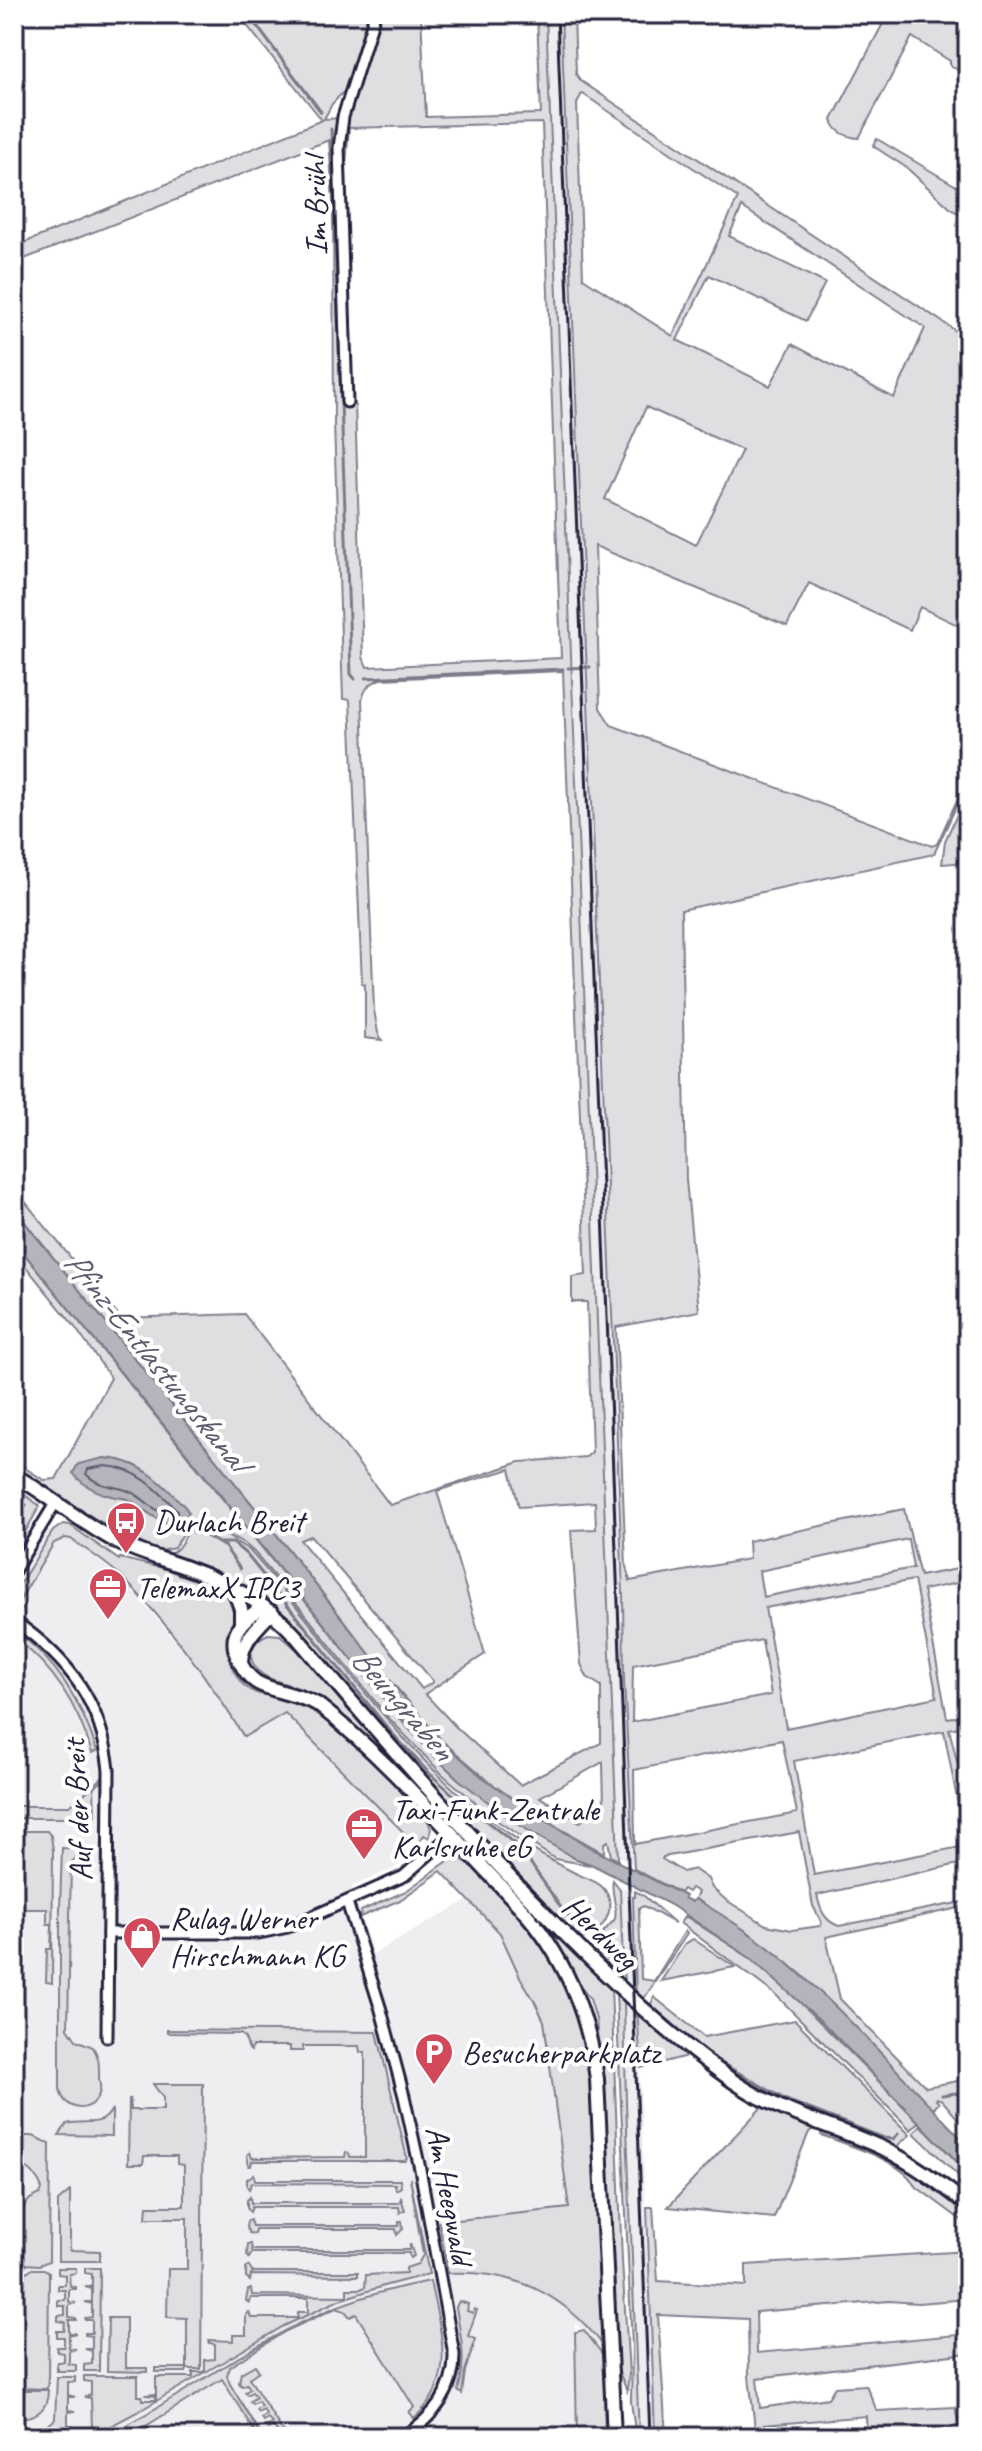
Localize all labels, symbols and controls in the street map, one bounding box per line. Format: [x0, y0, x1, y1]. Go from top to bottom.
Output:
street label: Im Brühl [294, 151, 337, 256]
water label: Pfinz-Entlastungskanal [55, 1242, 265, 1488]
bus stop icon: Durlach Breit [105, 1500, 147, 1555]
place label: Durlach Breit [154, 1501, 308, 1542]
office icon: TelemaxX IPC3 [87, 1566, 129, 1621]
place label: TelemaxX IPC3 [136, 1567, 303, 1608]
water label: Beungraben [343, 1638, 466, 1771]
street label: Auf der Breit [53, 1734, 102, 1882]
place label: Taxi-Funk-Zentrale Karlsruhe eG [392, 1789, 601, 1867]
office icon: Taxi-Funk-Zentrale Karlsruhe eG [343, 1806, 385, 1861]
street label: Herdweg [554, 1886, 649, 1980]
place label: Rulag Werner Hirschmann KG [170, 1898, 347, 1976]
shop icon: Rulag Werner Hirschmann KG [121, 1915, 163, 1970]
parking icon: Besucherparkplatz [413, 2031, 455, 2086]
place label: Besucherparkplatz [462, 2032, 663, 2073]
street label: Am Heegwald [416, 2123, 484, 2273]

